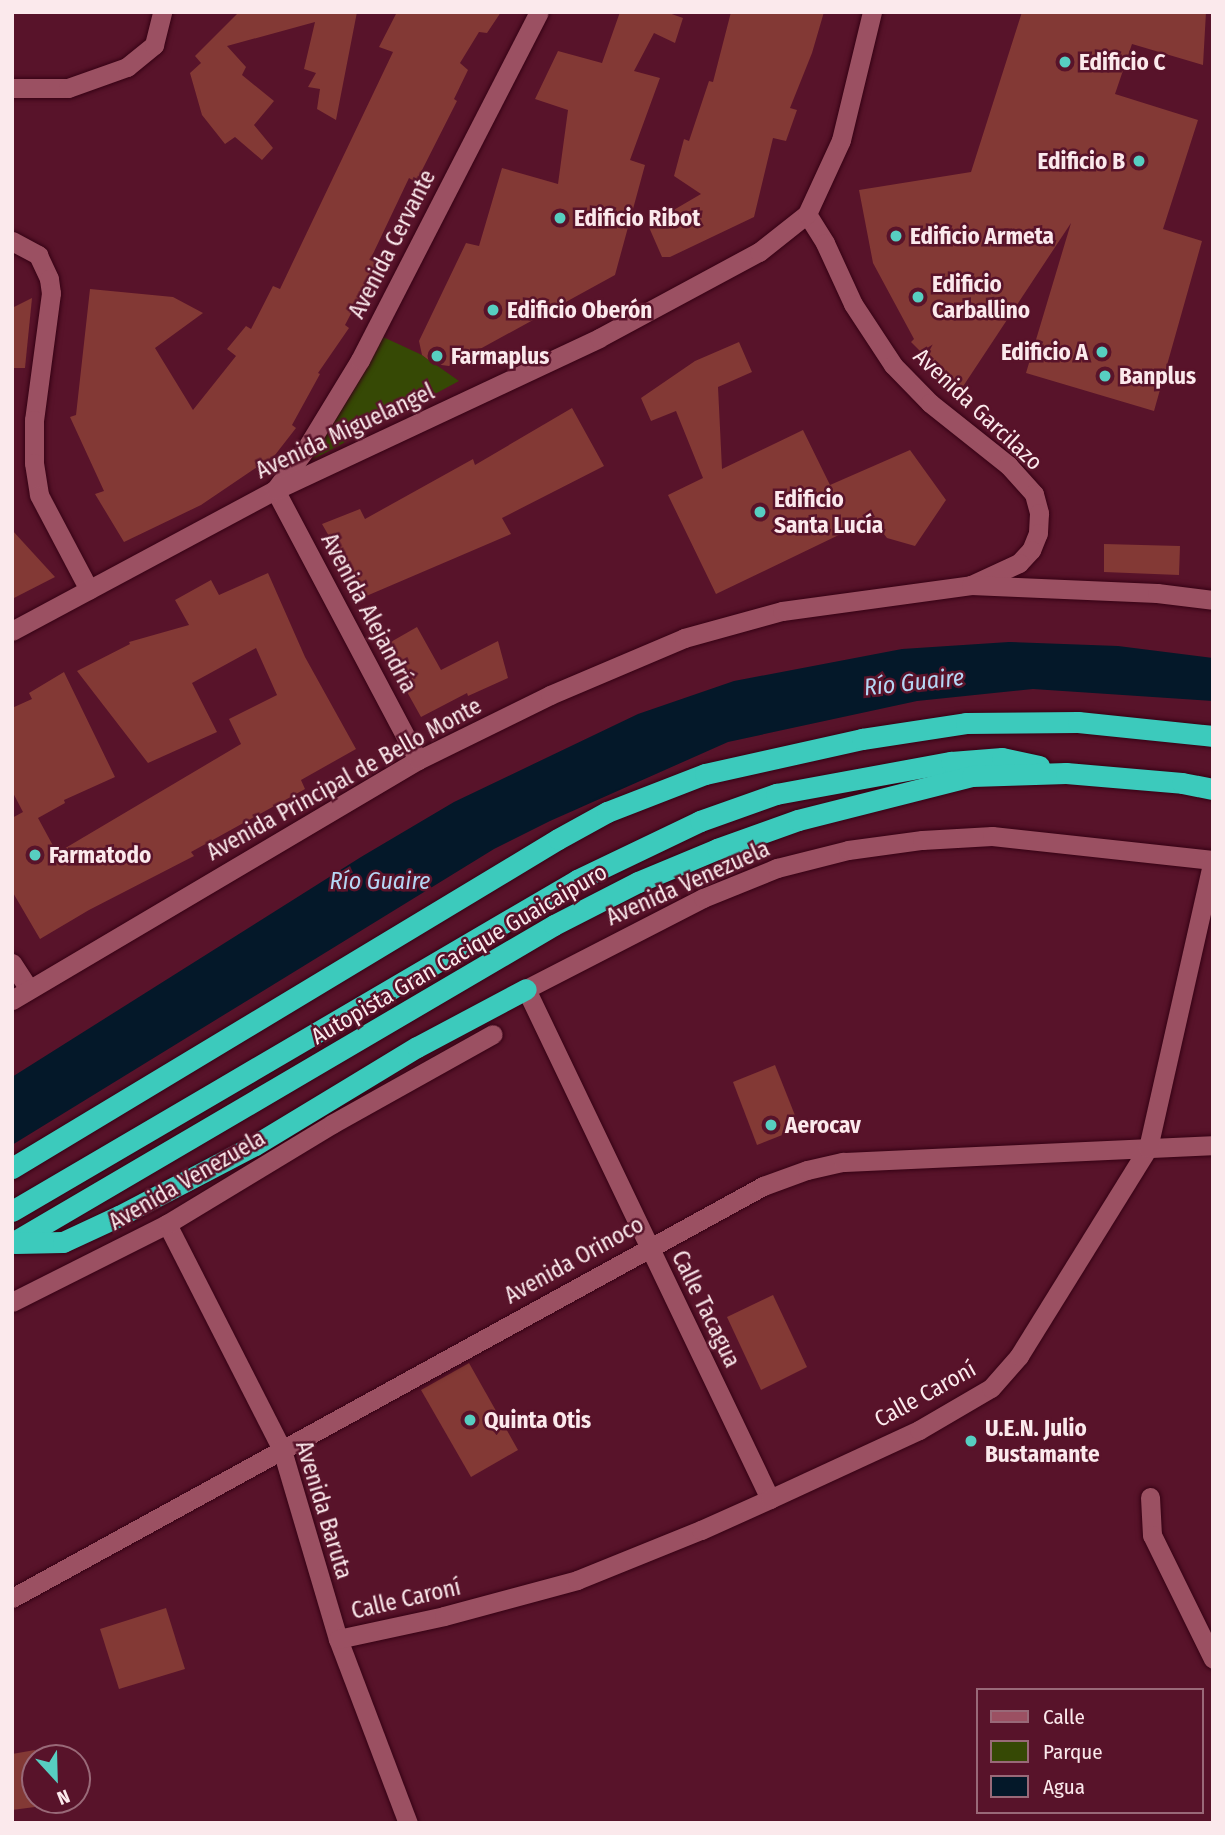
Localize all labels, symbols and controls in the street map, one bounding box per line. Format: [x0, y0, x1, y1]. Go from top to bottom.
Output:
place label: Edificio C [1079, 48, 1166, 76]
marker: Edificio C [1057, 54, 1073, 70]
place label: Edificio B [1038, 147, 1125, 175]
marker: Edificio B [1131, 153, 1147, 169]
street label: Avenida Cervante [343, 165, 441, 323]
place label: Edificio Ribot [574, 204, 700, 232]
marker: Edificio Ribot [552, 210, 568, 226]
place label: Edificio Armeta [910, 222, 1054, 250]
marker: Edificio Armeta [888, 228, 904, 244]
place label: Edificio Carballino [932, 270, 1030, 324]
marker: Edificio Carballino [910, 289, 926, 305]
place label: Edificio Oberón [507, 296, 652, 324]
marker: Edificio Oberón [485, 302, 501, 318]
place label: Edificio A [1001, 338, 1088, 366]
place label: Farmaplus [451, 342, 549, 370]
street label: Avenida Garcilazo [908, 342, 1048, 476]
marker: Edificio A [1094, 344, 1110, 360]
marker: Farmaplus [429, 348, 445, 364]
place label: Banplus [1119, 362, 1196, 390]
marker: Banplus [1097, 368, 1113, 384]
street label: Avenida Miguelangel [251, 378, 439, 484]
place label: Edificio Santa Lucía [774, 485, 883, 539]
marker: Edificio Santa Lucía [752, 504, 768, 520]
street label: Avenida Alejandría [315, 529, 423, 697]
water label: Río Guaire [862, 663, 966, 703]
street label: Avenida Principal de Bello Monte [202, 692, 486, 866]
street label: Avenida Venezuela [602, 835, 774, 931]
place label: Farmatodo [49, 841, 151, 869]
marker: Farmatodo [27, 847, 43, 863]
street label: Autopista Gran Cacique Guaicaipuro [306, 858, 612, 1050]
water label: Río Guaire [330, 868, 430, 896]
place label: Aerocav [785, 1111, 861, 1139]
marker: Aerocav [763, 1117, 779, 1133]
street label: Avenida Venezuela [104, 1124, 270, 1236]
street label: Avenida Orinoco [500, 1210, 648, 1310]
street label: Calle Tacagua [666, 1246, 746, 1372]
street label: Calle Caroní [870, 1355, 980, 1433]
place label: Quinta Otis [484, 1406, 591, 1434]
marker: Quinta Otis [462, 1412, 478, 1428]
place label: U.E.N. Julio Bustamante [985, 1414, 1100, 1468]
marker: U.E.N. Julio Bustamante [963, 1433, 979, 1449]
street label: Avenida Baruta [290, 1438, 358, 1582]
street label: Calle Caroní [349, 1573, 463, 1625]
legend [976, 1688, 1204, 1814]
text: Calle [1043, 1704, 1085, 1730]
text: Parque [1043, 1739, 1103, 1765]
north arrow [21, 1744, 91, 1814]
text: Agua [1043, 1774, 1085, 1800]
text: N [54, 1784, 73, 1810]

